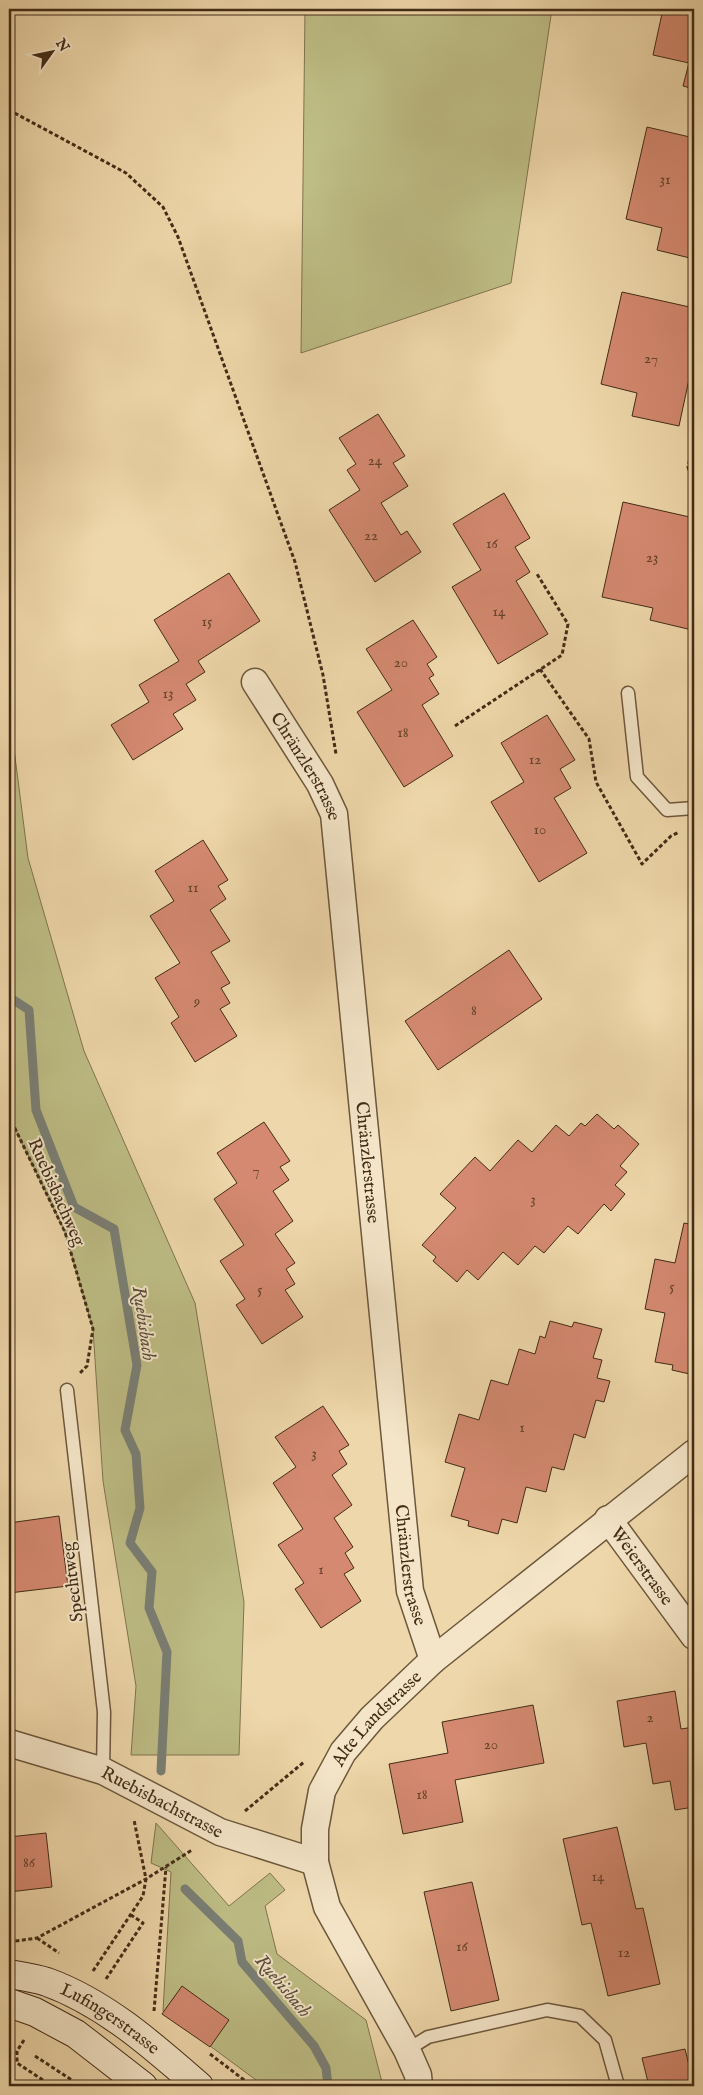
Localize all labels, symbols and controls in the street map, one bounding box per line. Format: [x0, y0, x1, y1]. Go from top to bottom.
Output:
north arrow [28, 28, 78, 78]
text: N [51, 35, 73, 55]
house number: 31 [659, 170, 671, 189]
house number: 27 [644, 349, 658, 368]
house number: 24 [368, 451, 383, 470]
house number: 22 [364, 526, 378, 545]
house number: 16 [486, 534, 499, 553]
house number: 23 [646, 548, 658, 567]
house number: 14 [493, 602, 506, 621]
house number: 15 [201, 612, 213, 631]
house number: 20 [394, 653, 408, 672]
house number: 13 [162, 684, 174, 703]
street label: Chränzlerstrasse [264, 709, 345, 821]
house number: 18 [397, 723, 409, 742]
house number: 12 [529, 750, 541, 769]
house number: 10 [534, 820, 546, 839]
house number: 11 [187, 878, 199, 897]
house number: 9 [193, 992, 200, 1011]
house number: 8 [471, 1001, 477, 1020]
street label: Chränzlerstrasse [349, 1100, 384, 1224]
street label: Ruebisbachweg [22, 1135, 90, 1251]
house number: 7 [252, 1161, 260, 1180]
house number: 3 [530, 1190, 536, 1209]
house number: 5 [669, 1277, 675, 1296]
house number: 5 [257, 1280, 263, 1299]
water label: Ruebisbach [126, 1284, 160, 1362]
house number: 1 [519, 1418, 525, 1437]
house number: 3 [311, 1444, 317, 1463]
street label: Chränzlerstrasse [389, 1504, 431, 1629]
street label: Weierstrasse [605, 1523, 678, 1610]
street label: Spechtweg [57, 1540, 90, 1623]
house number: 1 [318, 1560, 324, 1579]
street label: Alte Landstrasse [327, 1667, 427, 1772]
house number: 2 [646, 1708, 654, 1727]
house number: 20 [484, 1735, 498, 1754]
street label: Ruebisbachstrasse [97, 1762, 227, 1845]
house number: 18 [416, 1785, 428, 1804]
house number: 86 [23, 1853, 36, 1872]
house number: 14 [592, 1867, 605, 1886]
house number: 16 [456, 1937, 469, 1956]
house number: 12 [618, 1943, 630, 1962]
water label: Ruebisbach [249, 1950, 316, 2023]
street label: Lufingerstrasse [56, 1979, 164, 2060]

